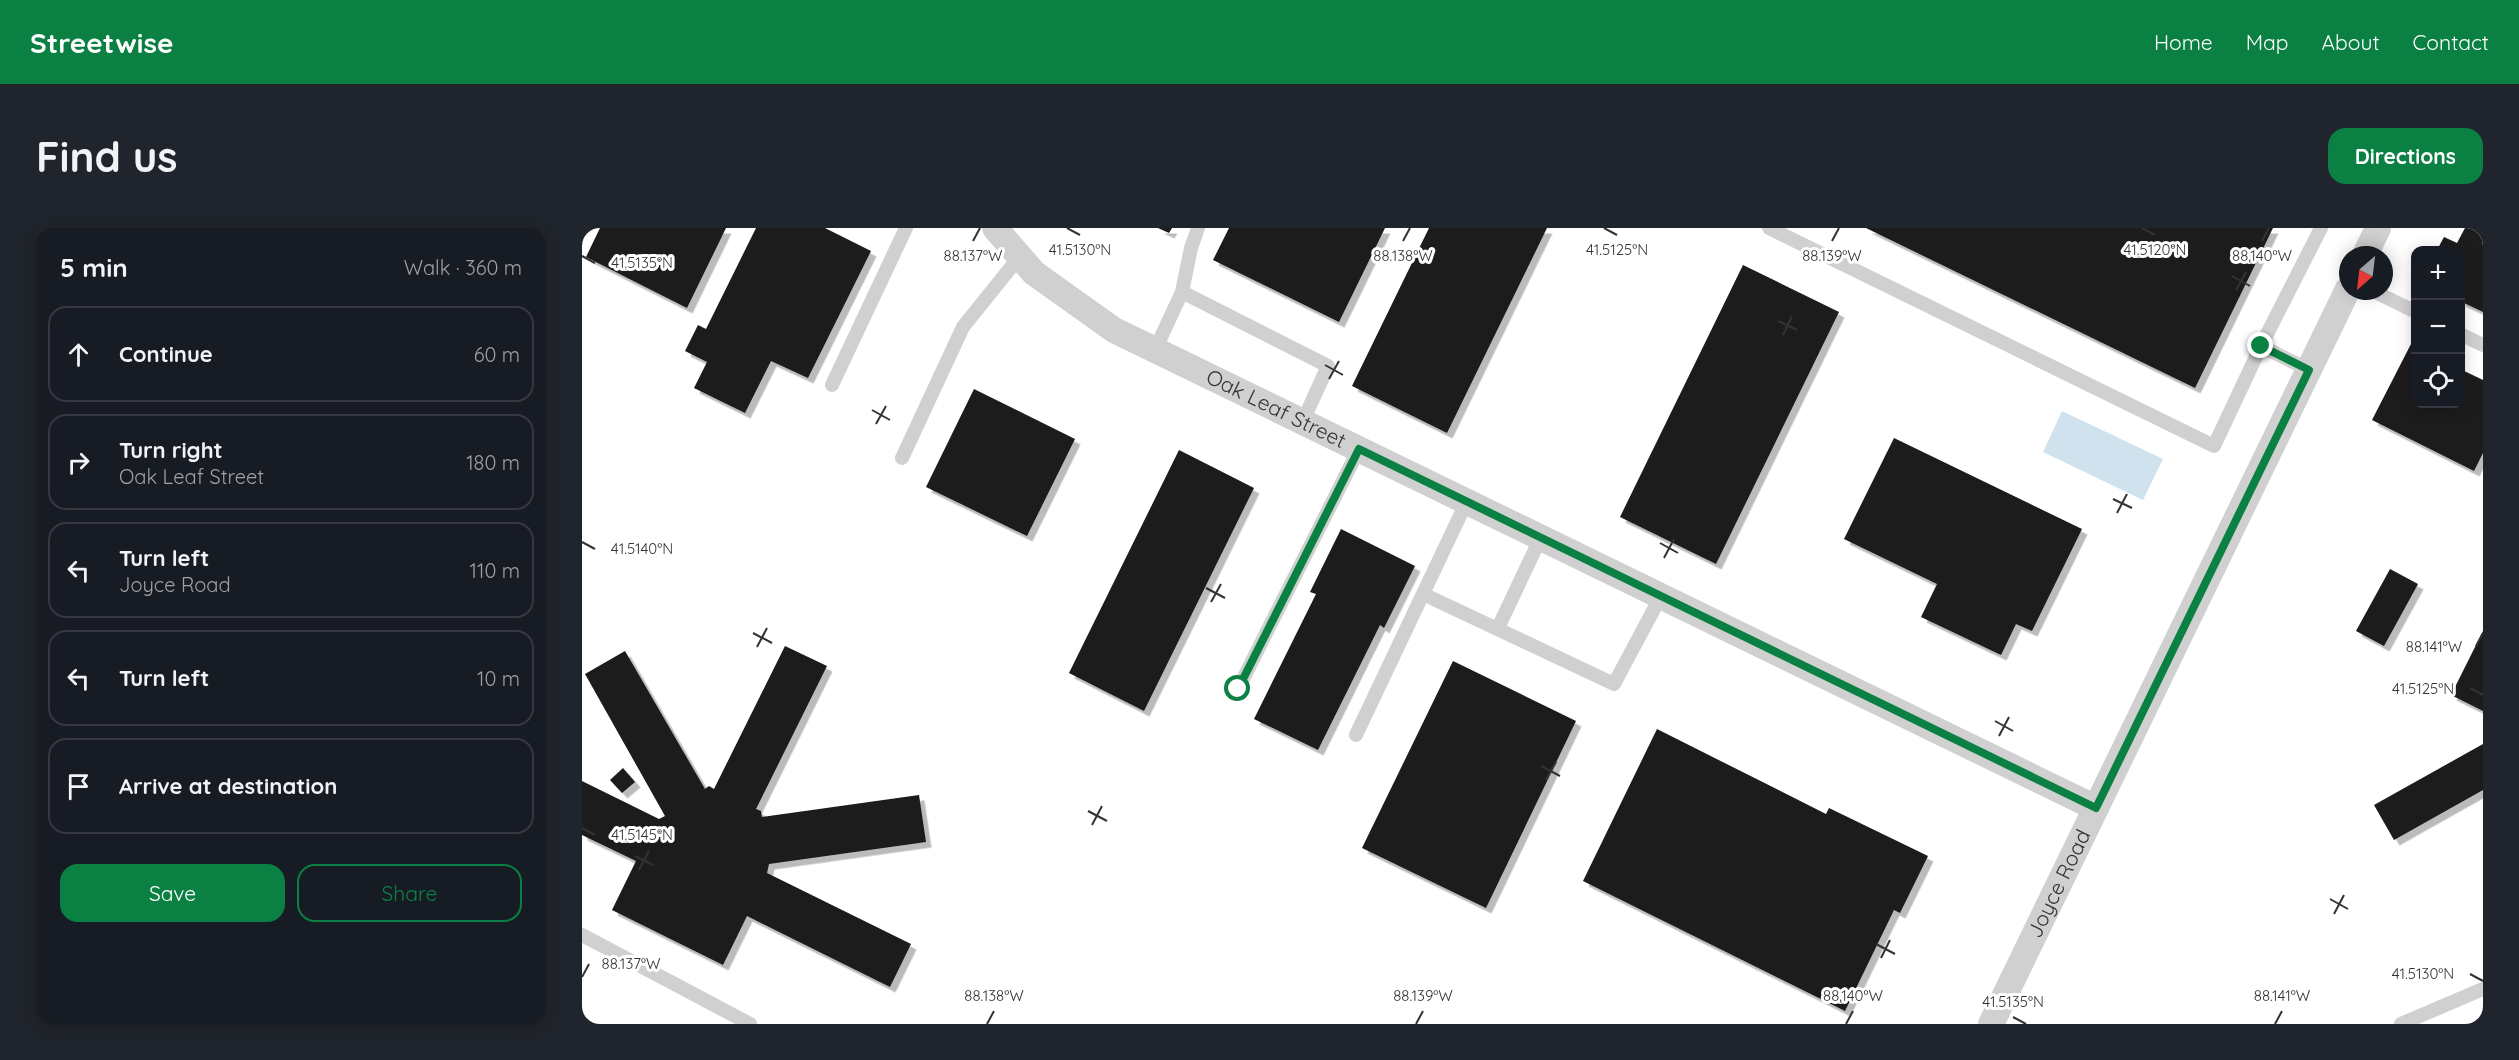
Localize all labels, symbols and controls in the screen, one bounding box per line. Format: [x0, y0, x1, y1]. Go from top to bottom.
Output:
text: Streetwise [30, 25, 173, 60]
text: Home [2154, 29, 2213, 55]
text: Map [2246, 29, 2289, 55]
text: About [2322, 29, 2380, 55]
text: Contact [2413, 29, 2489, 55]
button: Directions [2328, 128, 2483, 184]
text: Find us [36, 130, 178, 183]
text: 41.5130°N [1049, 240, 1111, 259]
text: 41.5125°N [1586, 240, 1648, 259]
text: 41.5120°N [2124, 240, 2186, 259]
text: 88.137°W [944, 246, 1003, 265]
text: 88.138°W [1373, 246, 1433, 265]
text: 88.139°W [1802, 246, 1862, 265]
text: 88.140°W [2232, 246, 2292, 265]
north arrow [2339, 246, 2393, 300]
map controls [2411, 246, 2465, 408]
button: + [2411, 246, 2465, 300]
text: 5 min [60, 251, 128, 284]
text: 41.5135°N [611, 253, 673, 272]
text: Walk · 360 m [404, 255, 522, 280]
button: − [2411, 300, 2465, 354]
route end [2247, 332, 2273, 358]
icon: ahead [62, 338, 95, 371]
text: Continue [119, 340, 213, 368]
text: 60 m [474, 342, 520, 367]
button: locate [2411, 354, 2465, 408]
street label: Oak Leaf Street [1202, 363, 1351, 453]
text: Turn right [119, 436, 223, 464]
icon: right [62, 446, 95, 479]
text: 180 m [466, 450, 520, 475]
text: Oak Leaf Street [119, 464, 264, 489]
text: 41.5140°N [611, 539, 673, 558]
text: Turn left [119, 544, 209, 572]
icon: left [62, 554, 95, 587]
text: 110 m [470, 558, 520, 583]
text: Joyce Road [119, 572, 231, 597]
text: 88.141°W [2406, 637, 2463, 656]
icon: left [62, 662, 95, 695]
text: Turn left [119, 664, 209, 692]
text: 10 m [477, 666, 520, 691]
route start [1224, 675, 1250, 701]
text: 41.5125°N [2392, 679, 2454, 698]
icon: arrive [62, 770, 95, 803]
text: Arrive at destination [119, 772, 337, 800]
text: 41.5145°N [611, 825, 673, 844]
street label: Joyce Road [2021, 825, 2096, 942]
button: Save [60, 864, 285, 922]
button: Share [297, 864, 522, 922]
text: 88.137°W [602, 954, 661, 973]
text: 41.5130°N [2392, 964, 2454, 983]
text: 88.138°W [964, 986, 1024, 1005]
text: 88.139°W [1393, 986, 1453, 1005]
text: 88.140°W [1823, 986, 1883, 1005]
text: 88.141°W [2254, 986, 2311, 1005]
text: 41.5135°N [1982, 992, 2044, 1011]

